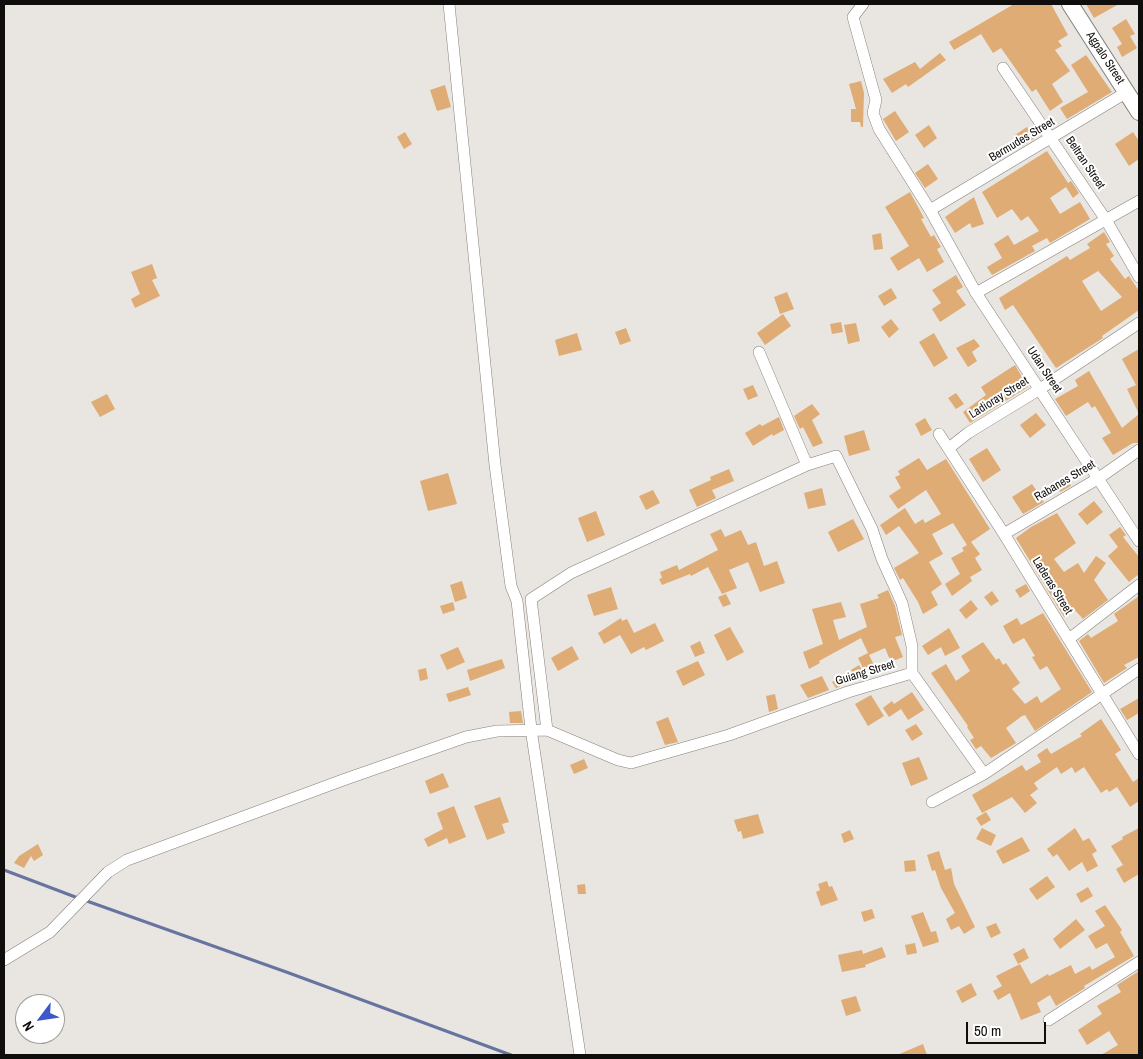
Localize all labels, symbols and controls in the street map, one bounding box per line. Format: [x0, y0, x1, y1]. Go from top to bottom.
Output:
street label: Agpalo Street [1083, 29, 1127, 87]
street label: Bermudes Street [987, 115, 1057, 165]
street label: Beltran Street [1062, 134, 1108, 192]
street label: Udan Street [1023, 344, 1065, 396]
street label: Ladioray Street [967, 374, 1031, 422]
street label: Rabanes Street [1032, 457, 1098, 505]
street label: Laderas Street [1029, 555, 1075, 617]
street label: Guiang Street [834, 657, 896, 689]
north arrow [15, 994, 65, 1044]
scale bar [968, 1012, 1048, 1044]
text: N [18, 1018, 38, 1034]
text: 50 m [974, 1020, 1001, 1041]

